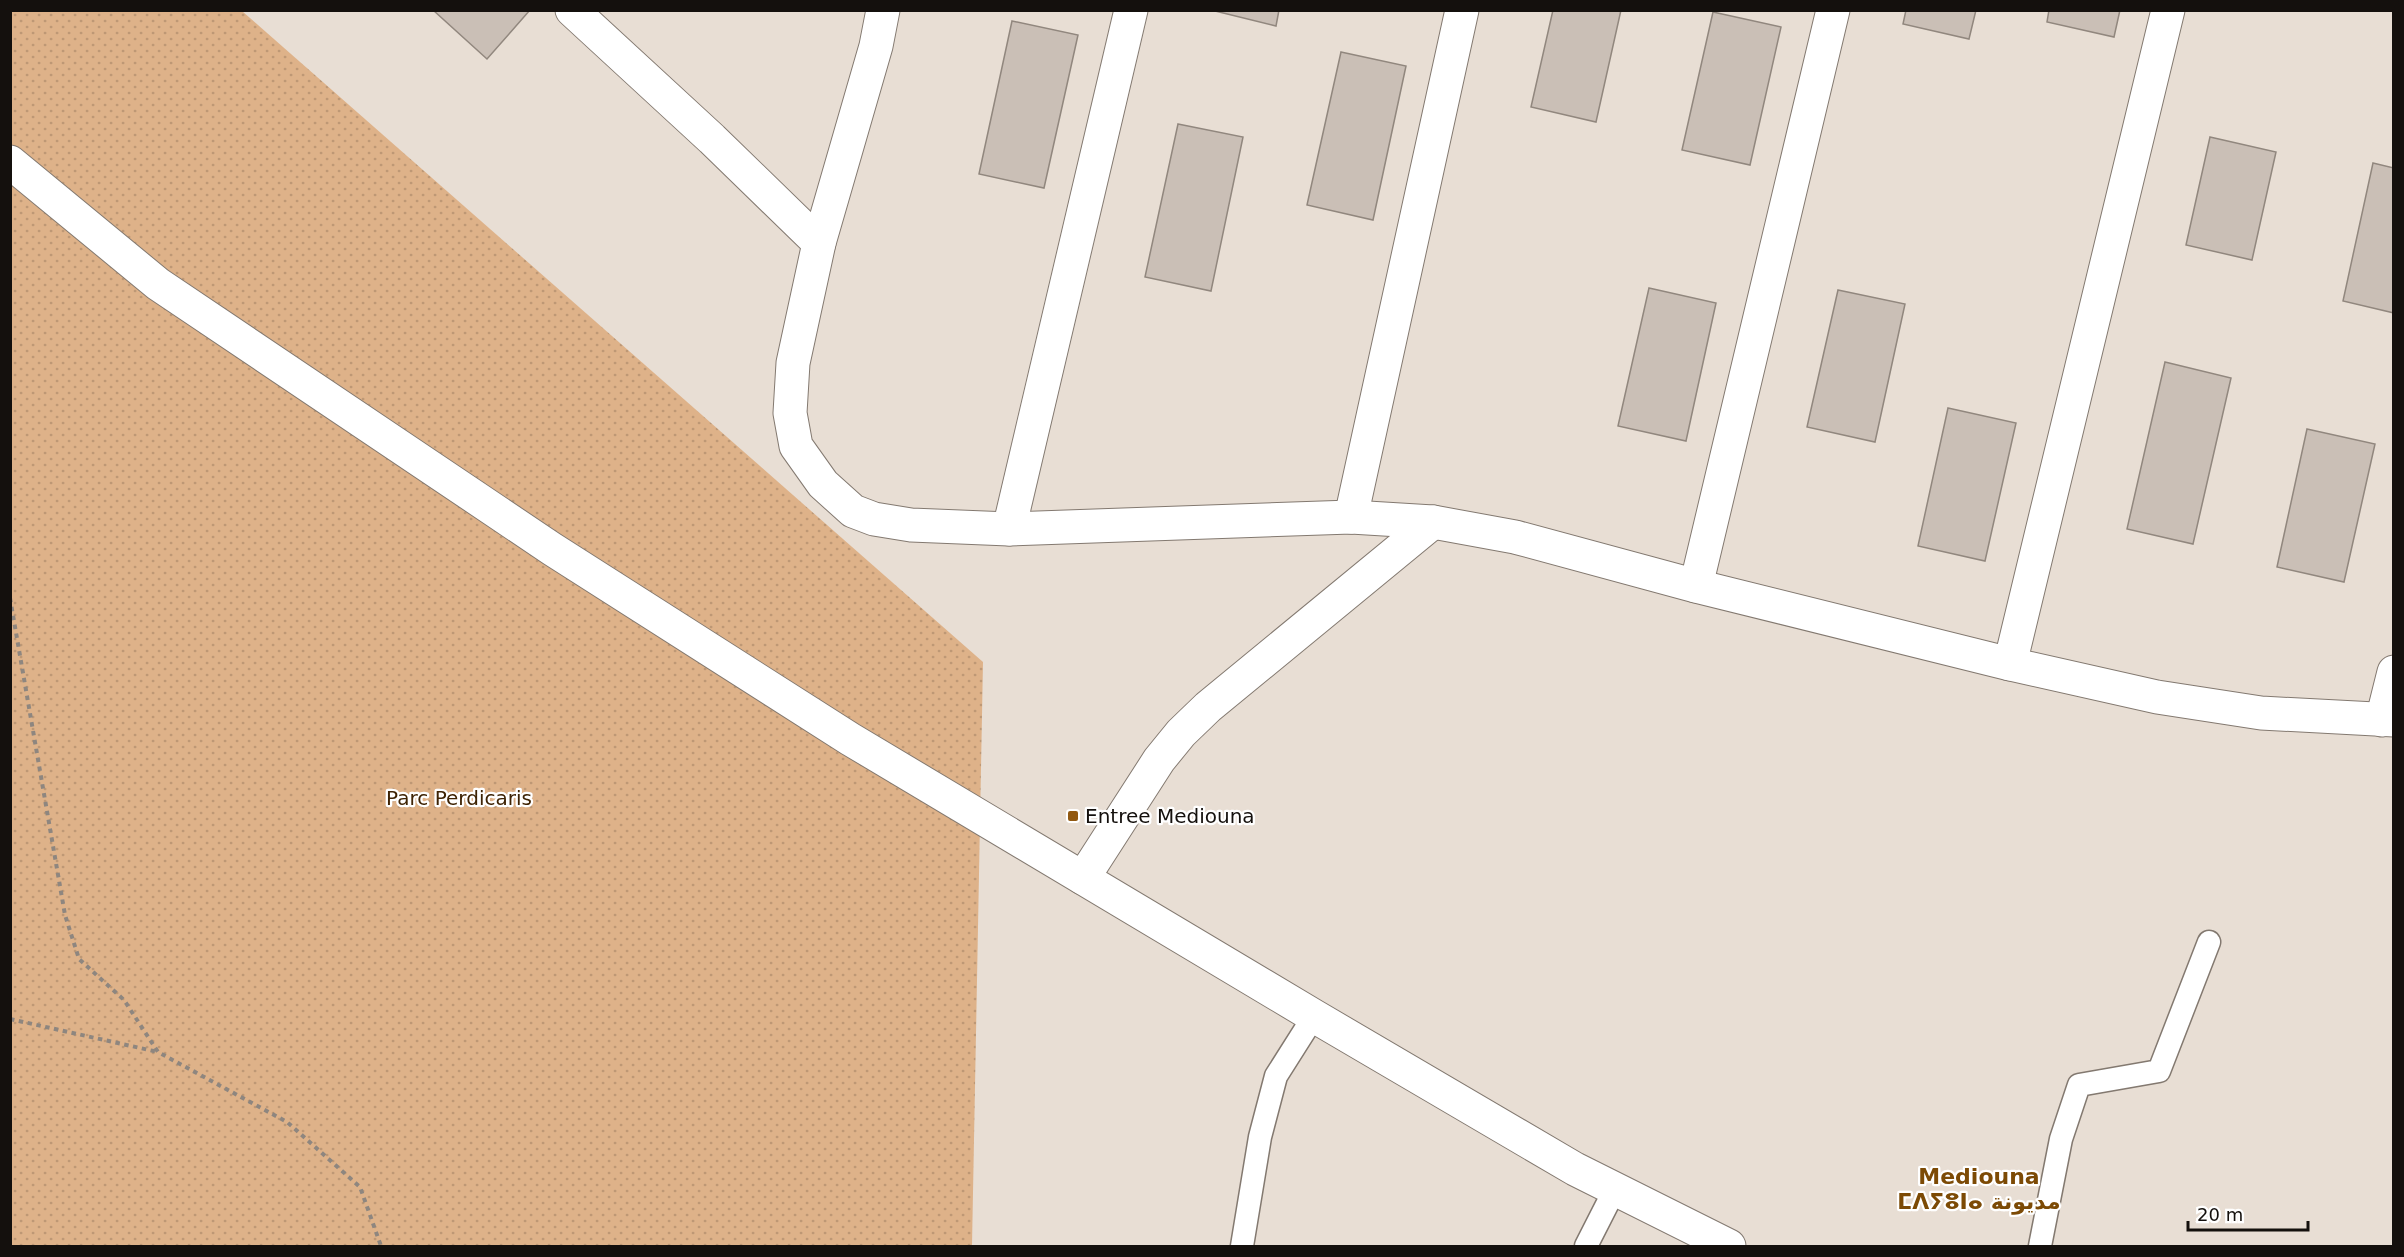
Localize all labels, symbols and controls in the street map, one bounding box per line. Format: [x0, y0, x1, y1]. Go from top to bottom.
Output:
park label: Parc Perdicaris [386, 786, 532, 810]
place label: Entree Mediouna [1085, 804, 1255, 828]
marker: Entree Mediouna [1066, 809, 1080, 823]
district label: Mediouna ⵎⴷⵢⵓⵏⴰ مديونة [1897, 1164, 2061, 1215]
scale bar [2188, 1194, 2308, 1232]
text: 20 m [2197, 1204, 2243, 1225]

